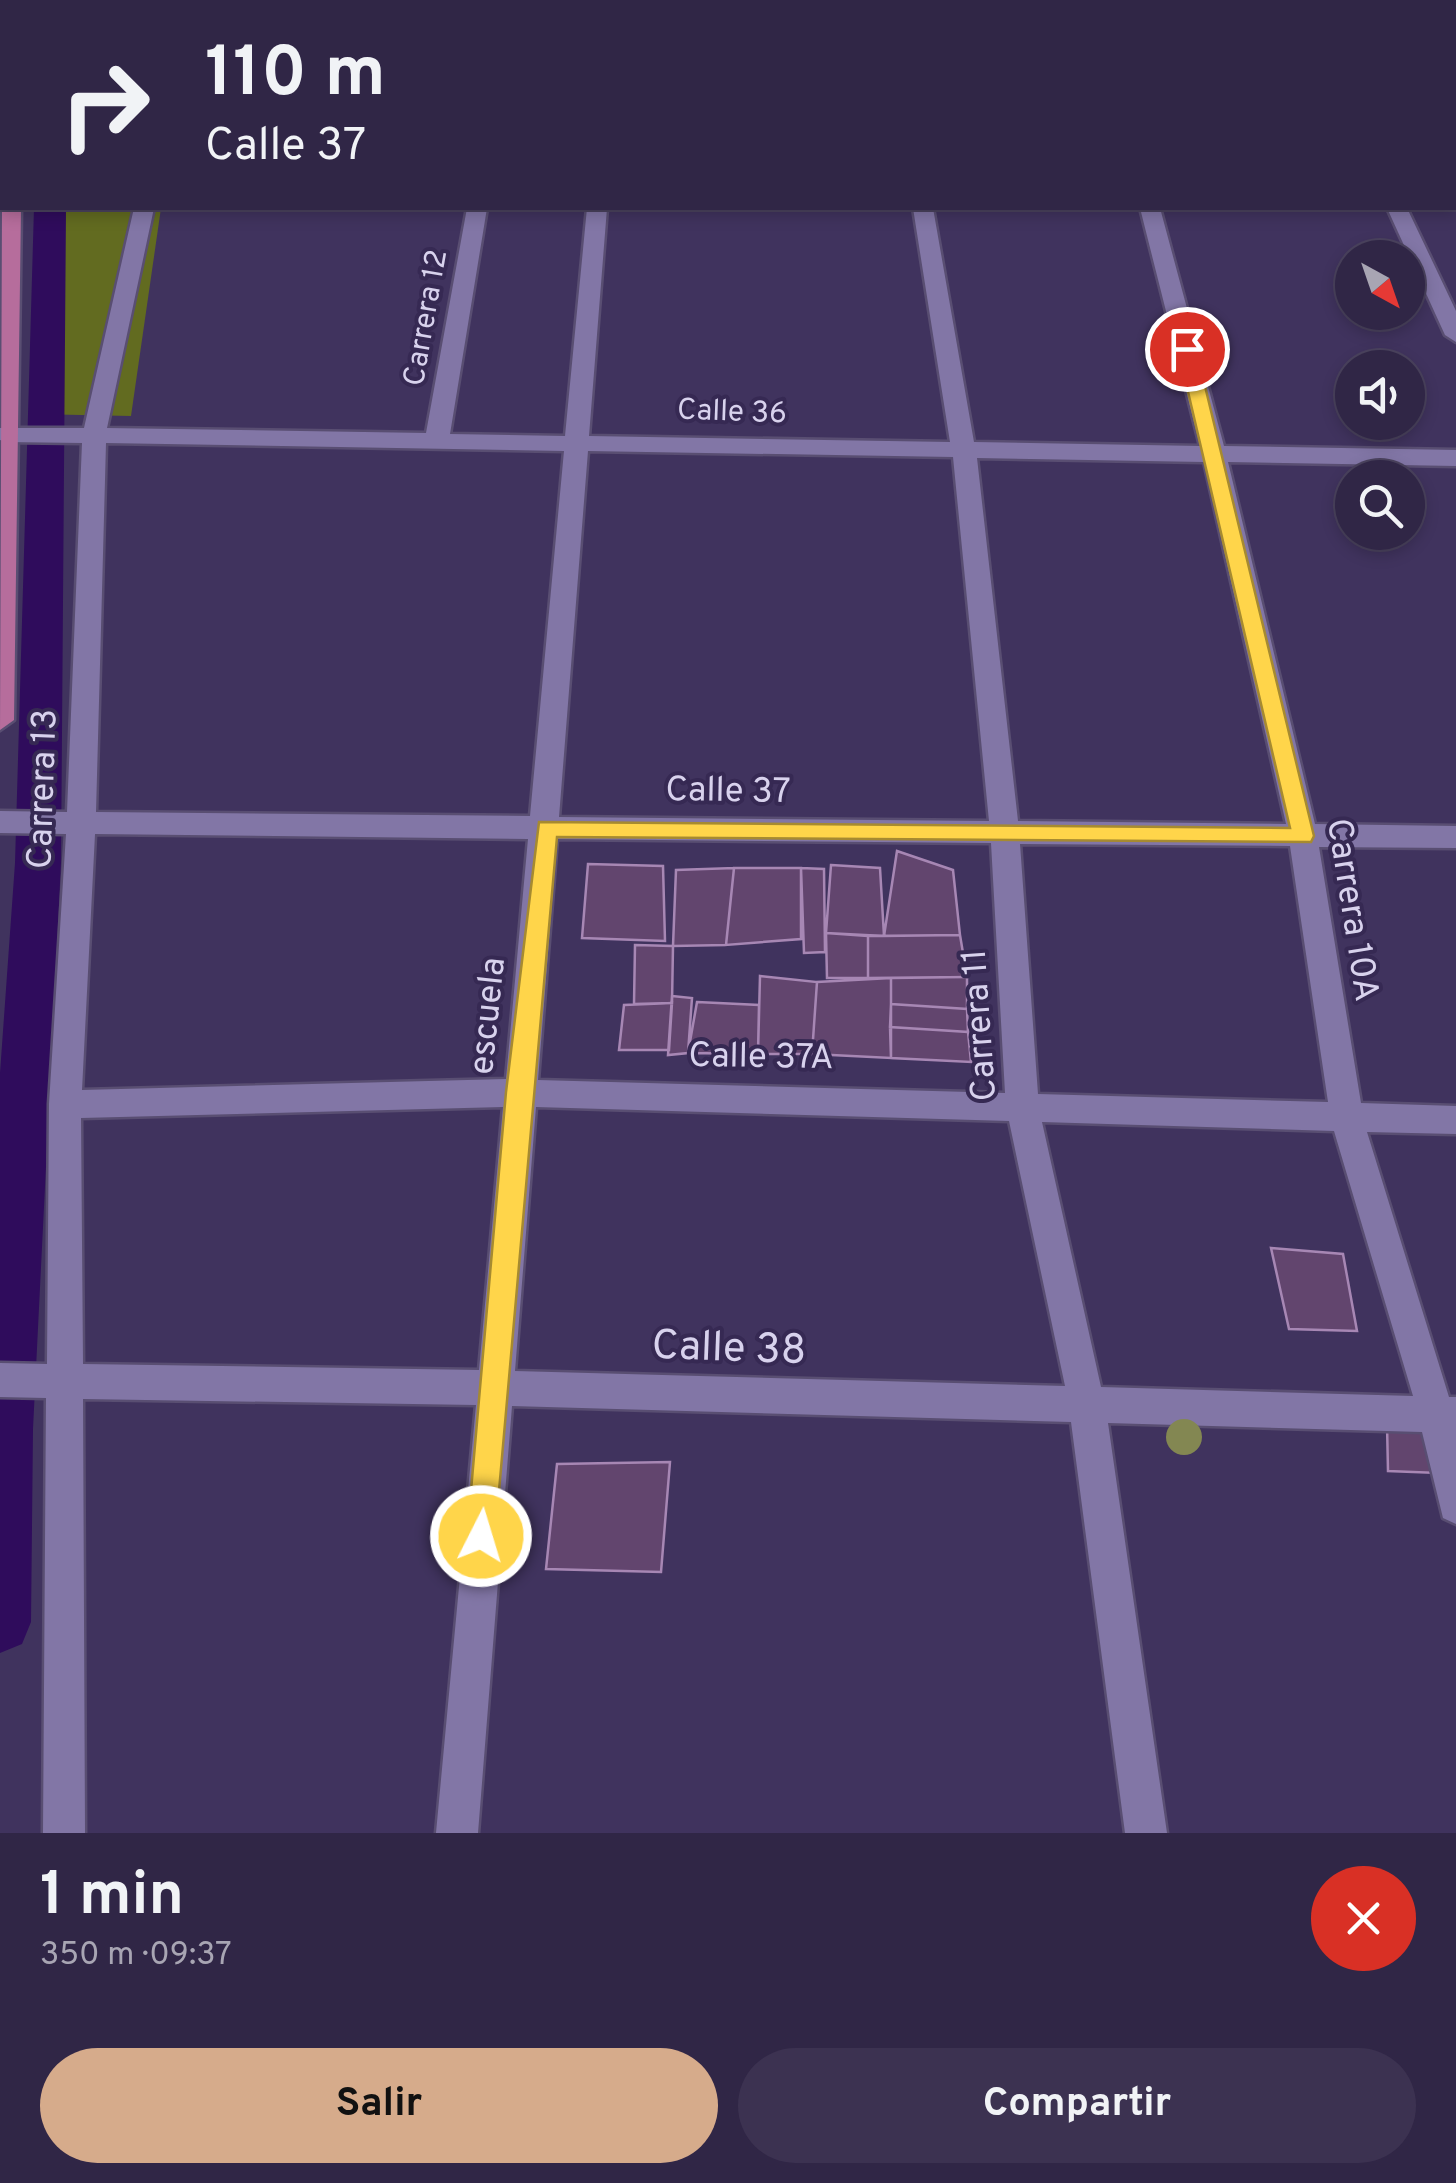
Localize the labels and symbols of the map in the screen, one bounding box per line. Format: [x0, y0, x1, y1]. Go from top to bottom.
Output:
north arrow [1335, 240, 1425, 330]
street label: Carrera 12 [397, 247, 457, 389]
pin [1145, 307, 1230, 392]
street label: Calle 36 [676, 393, 788, 433]
street label: Carrera 13 [19, 708, 69, 870]
street label: Calle 37 [665, 769, 791, 815]
street label: Carrera 10A [1315, 815, 1387, 1005]
street label: Carrera 11 [954, 947, 1008, 1103]
street label: escuela [461, 955, 517, 1077]
street label: Calle 37A [688, 1035, 834, 1081]
street label: Calle 38 [651, 1321, 807, 1379]
position arrow [429, 1484, 533, 1588]

